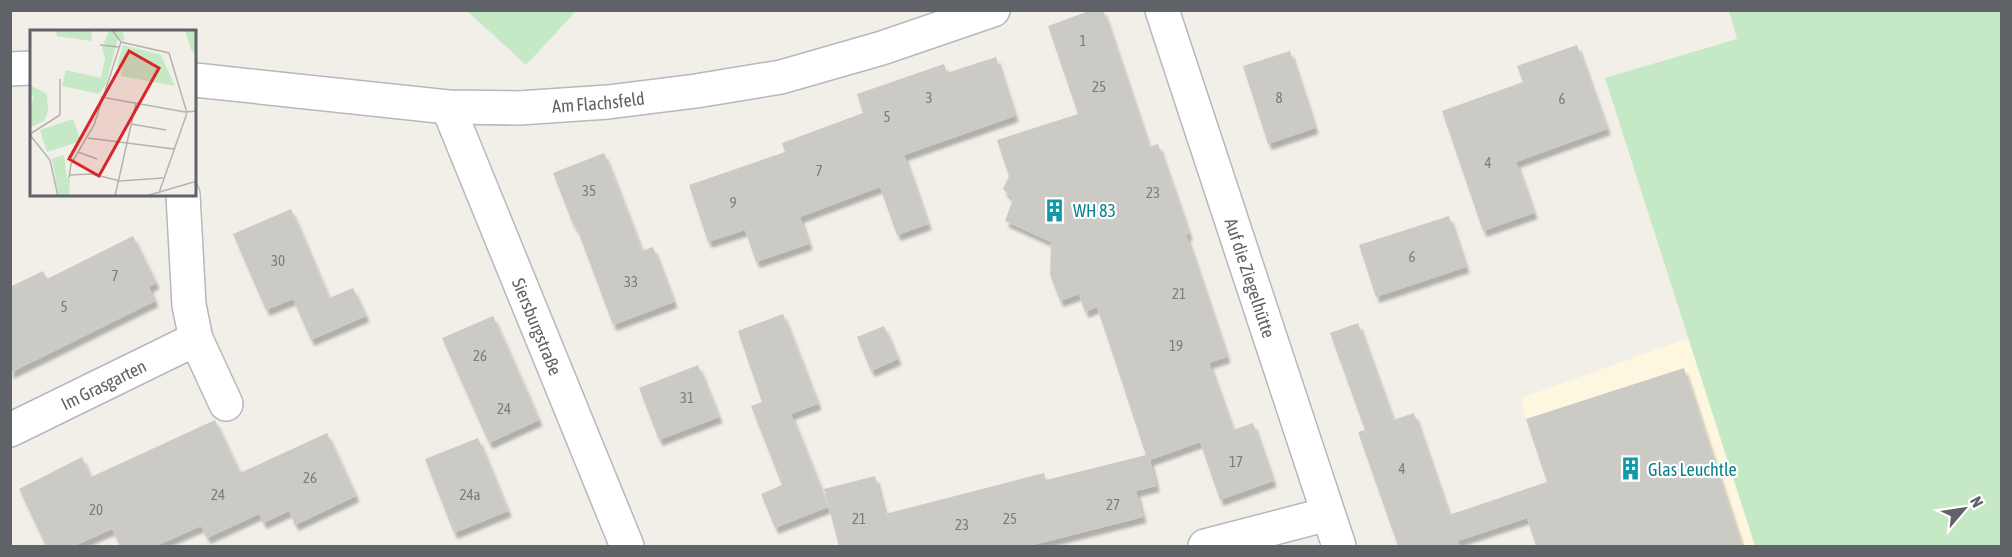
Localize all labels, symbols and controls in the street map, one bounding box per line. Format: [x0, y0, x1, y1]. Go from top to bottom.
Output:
inset map [30, 30, 196, 196]
house number: 1 [1079, 32, 1087, 49]
house number: 25 [1092, 78, 1106, 95]
street label: Am Flachsfeld [551, 87, 646, 116]
house number: 3 [925, 89, 933, 106]
house number: 8 [1275, 89, 1283, 106]
house number: 6 [1558, 90, 1566, 107]
house number: 5 [883, 108, 891, 125]
house number: 4 [1484, 154, 1492, 171]
house number: 7 [815, 162, 823, 179]
house number: 35 [582, 182, 596, 199]
house number: 23 [1146, 184, 1160, 201]
house number: 9 [729, 194, 737, 211]
building icon: WH 83 [1042, 197, 1068, 223]
place label: WH 83 [1073, 200, 1116, 221]
street label: Auf die Ziegelhütte [1221, 215, 1280, 340]
house number: 6 [1408, 248, 1416, 265]
house number: 30 [271, 252, 285, 269]
house number: 7 [111, 267, 119, 284]
house number: 33 [624, 273, 638, 290]
street label: Siersburgstraße [508, 275, 567, 378]
house number: 21 [1172, 285, 1186, 302]
house number: 5 [60, 298, 68, 315]
house number: 19 [1169, 337, 1183, 354]
house number: 26 [473, 347, 487, 364]
street label: Im Grasgarten [57, 355, 149, 414]
house number: 31 [680, 389, 694, 406]
house number: 24 [497, 400, 511, 417]
house number: 17 [1229, 453, 1243, 470]
building icon: Glas Leuchtle [1617, 456, 1643, 482]
place label: Glas Leuchtle [1648, 459, 1737, 480]
house number: 4 [1398, 460, 1406, 477]
house number: 26 [303, 469, 317, 486]
north arrow [1934, 479, 1994, 539]
house number: 24 [211, 486, 225, 503]
house number: 24a [459, 486, 481, 503]
text: N [1967, 493, 1987, 510]
house number: 27 [1106, 496, 1120, 513]
house number: 20 [89, 501, 103, 518]
house number: 21 [852, 510, 866, 527]
house number: 25 [1003, 510, 1017, 527]
house number: 23 [955, 516, 969, 533]

